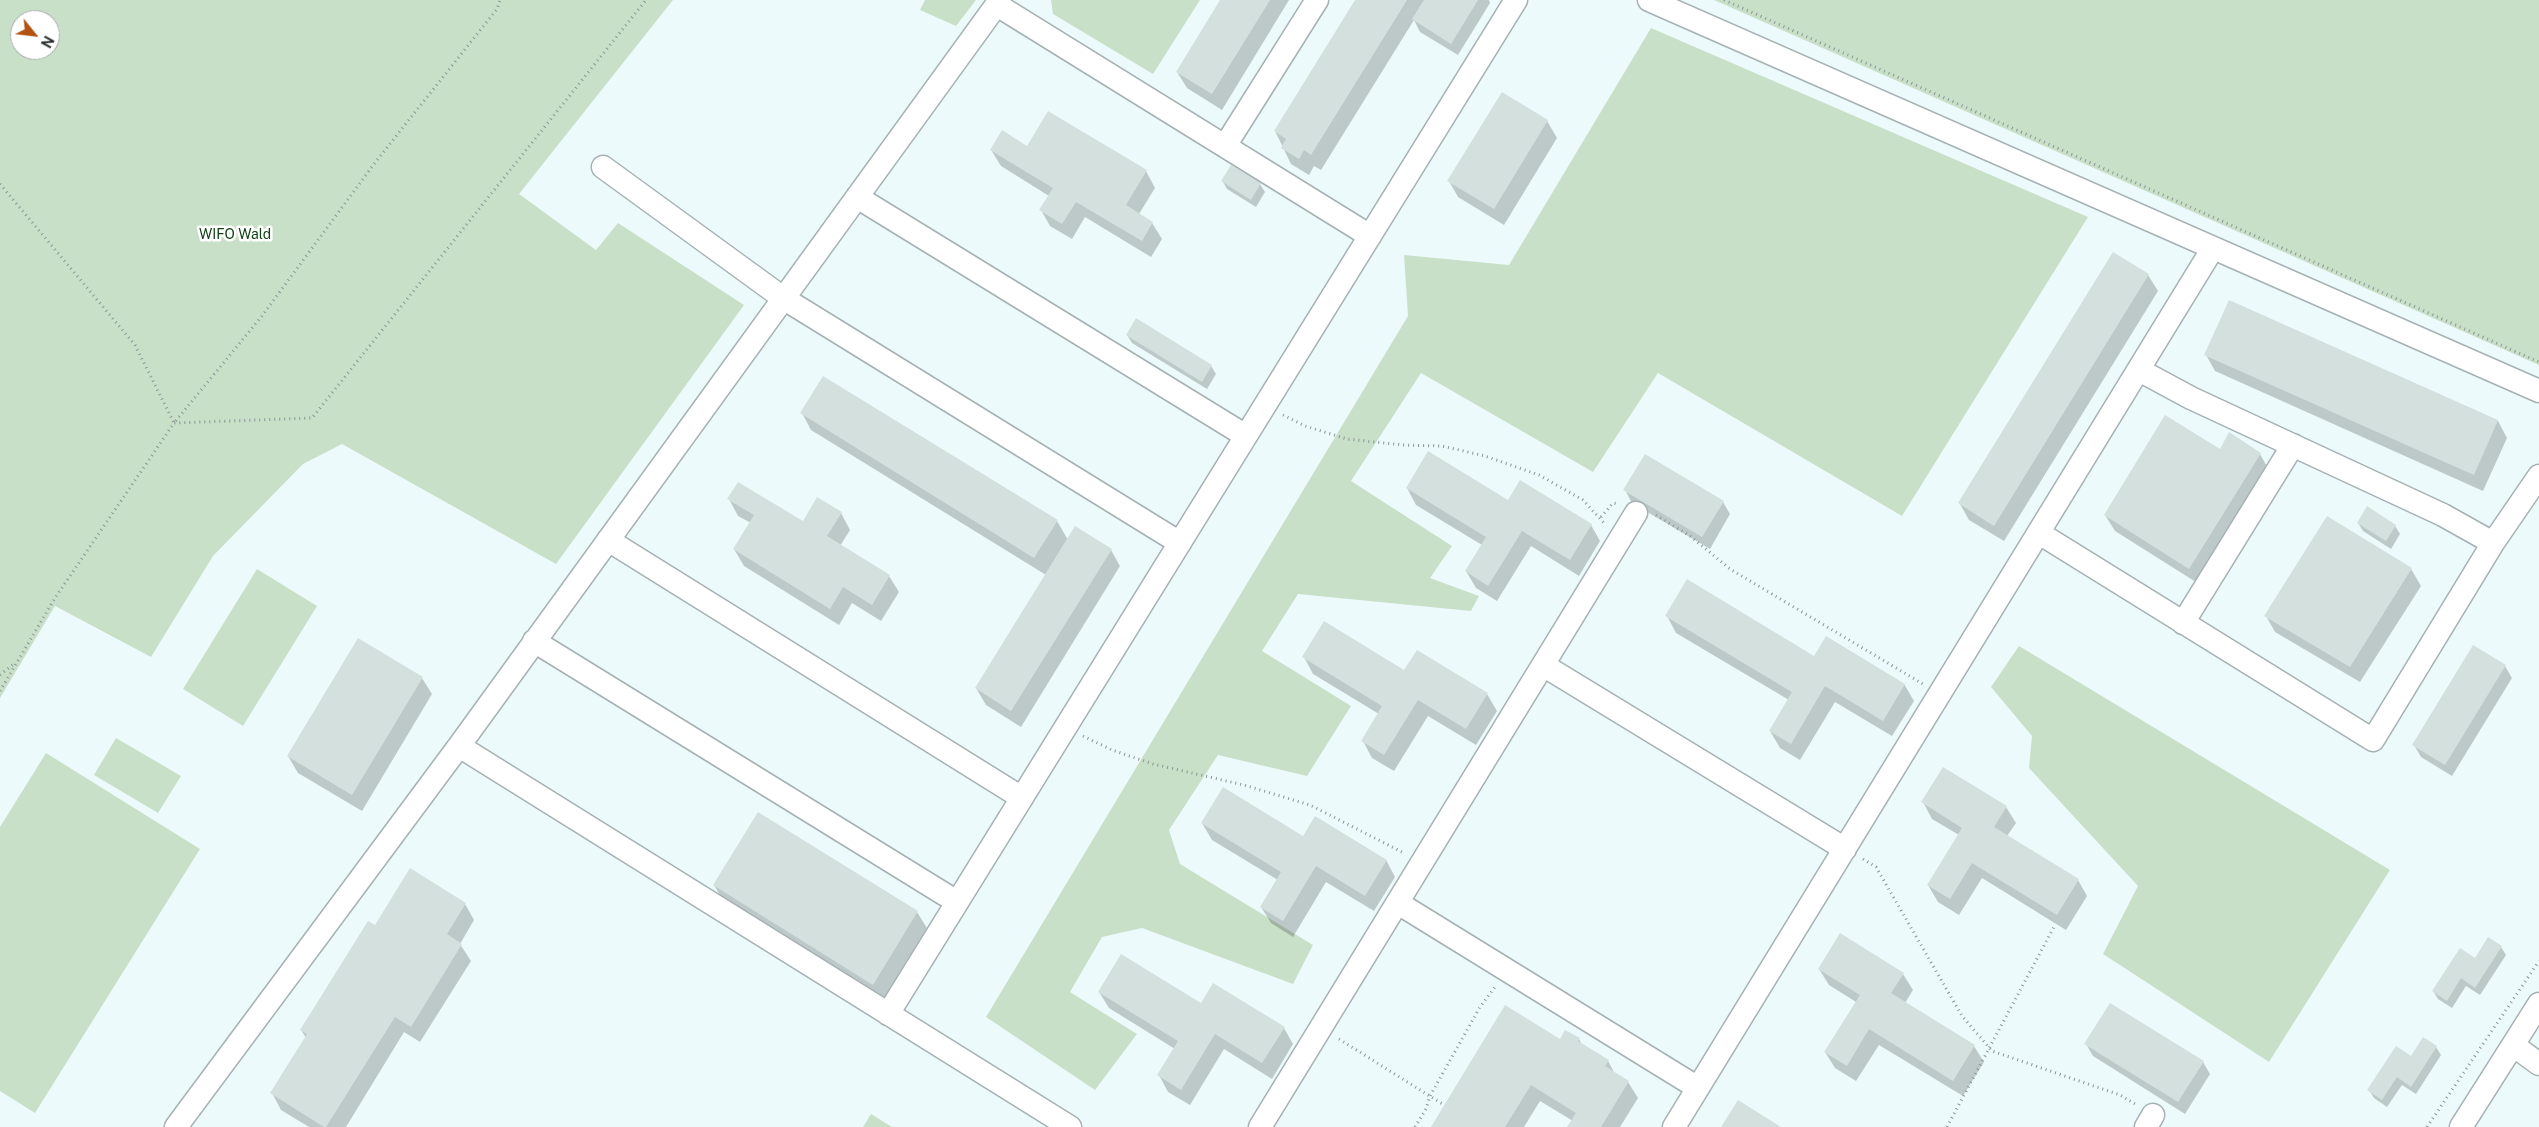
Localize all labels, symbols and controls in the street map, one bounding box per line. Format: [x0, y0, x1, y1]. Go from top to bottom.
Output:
north arrow [10, 10, 60, 60]
text: N [38, 33, 57, 50]
park label: WIFO Wald [199, 227, 271, 243]

